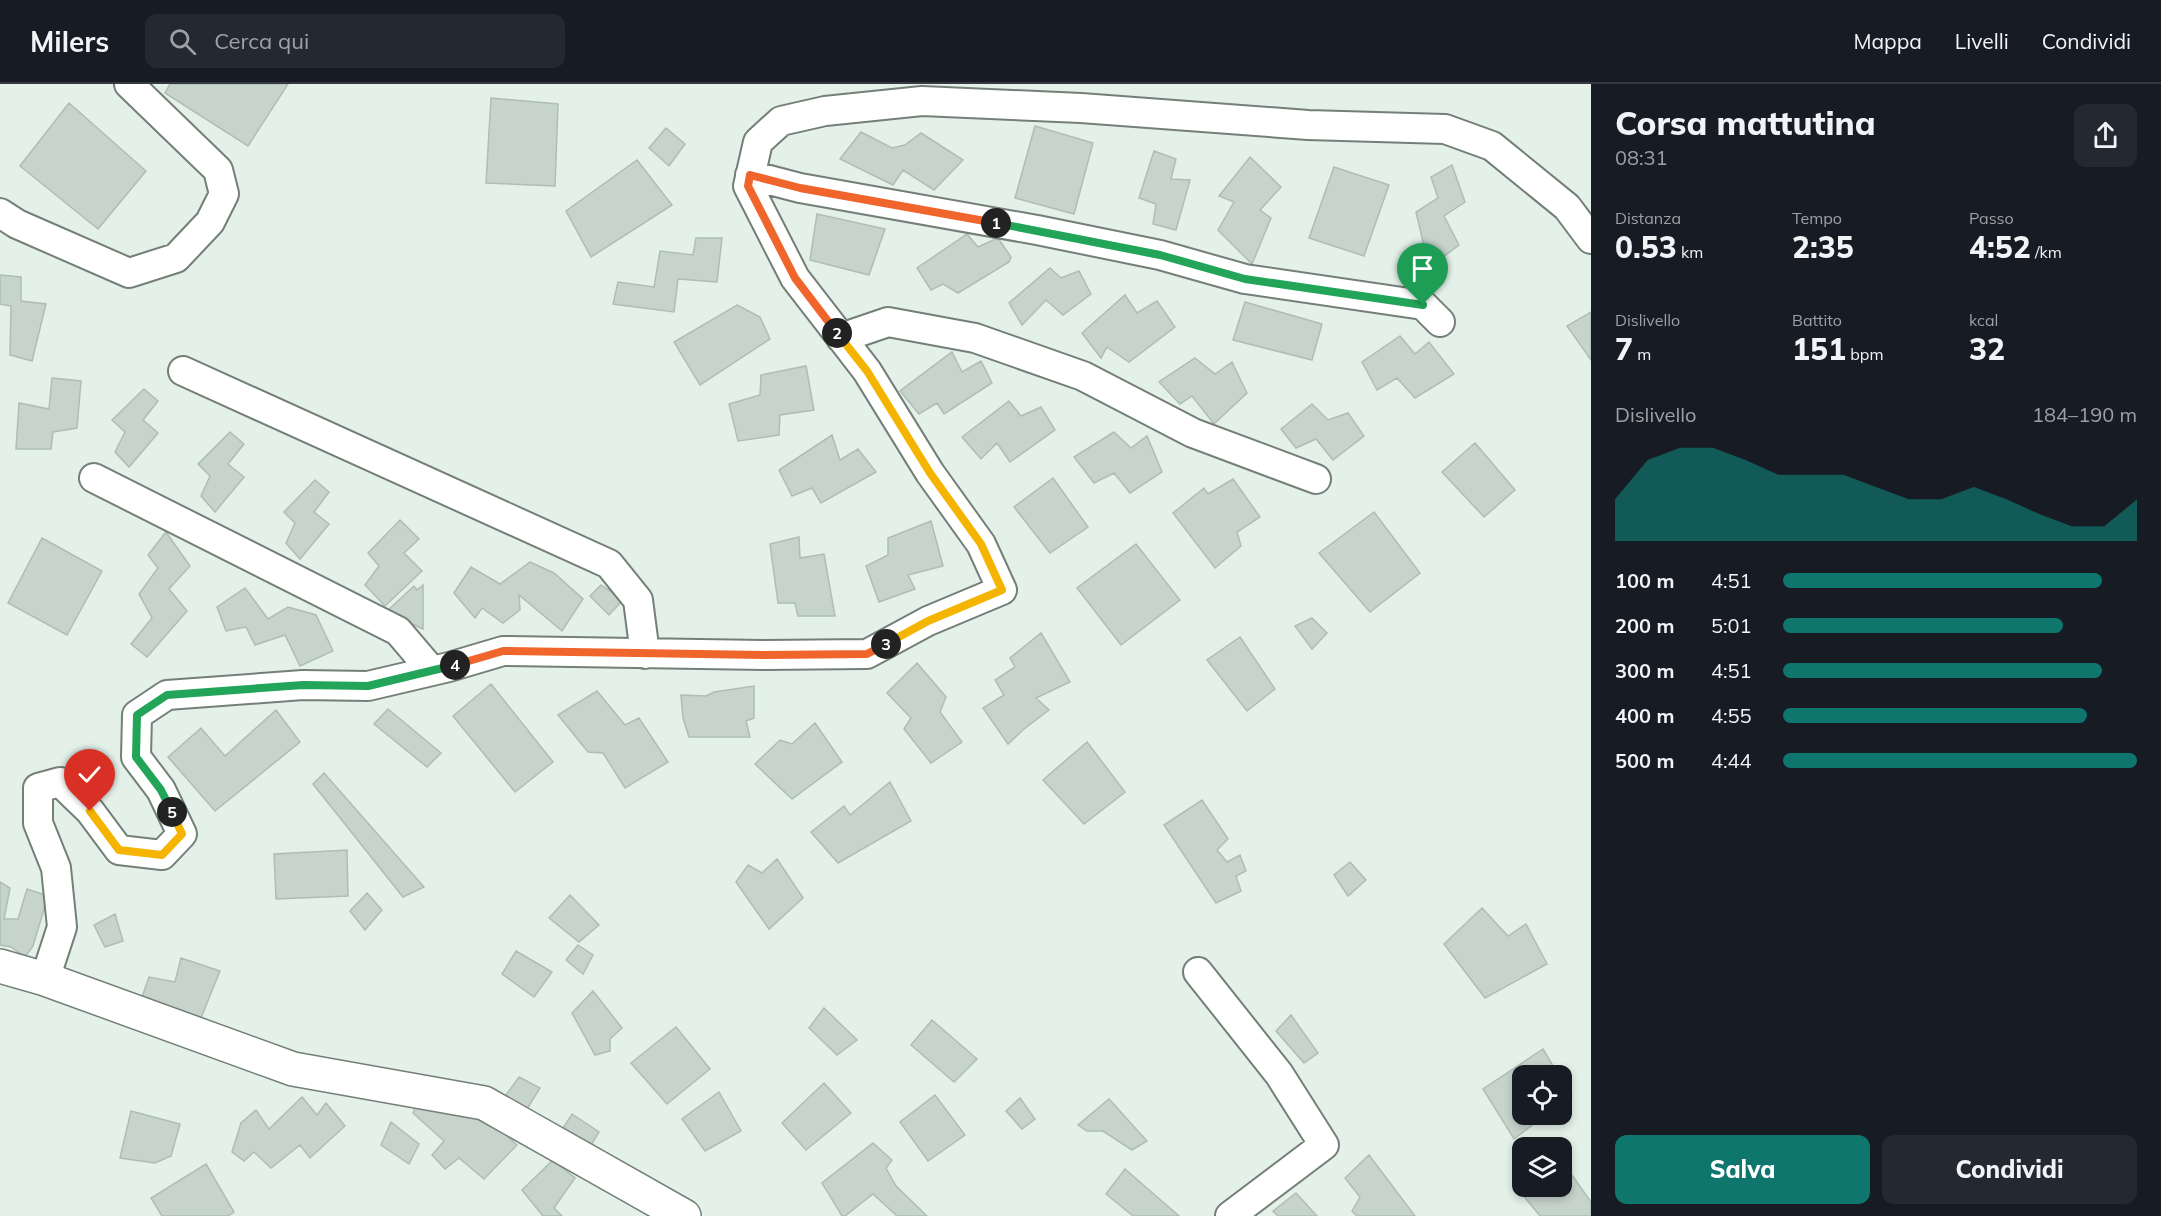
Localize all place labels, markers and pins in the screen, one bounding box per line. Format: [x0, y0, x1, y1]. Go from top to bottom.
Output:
pin: 1 [981, 208, 1011, 238]
pin [1397, 243, 1448, 305]
pin: 2 [822, 318, 852, 348]
pin: 3 [871, 629, 901, 659]
pin: 4 [440, 650, 470, 680]
pin [64, 749, 115, 811]
pin: 5 [157, 797, 187, 827]

